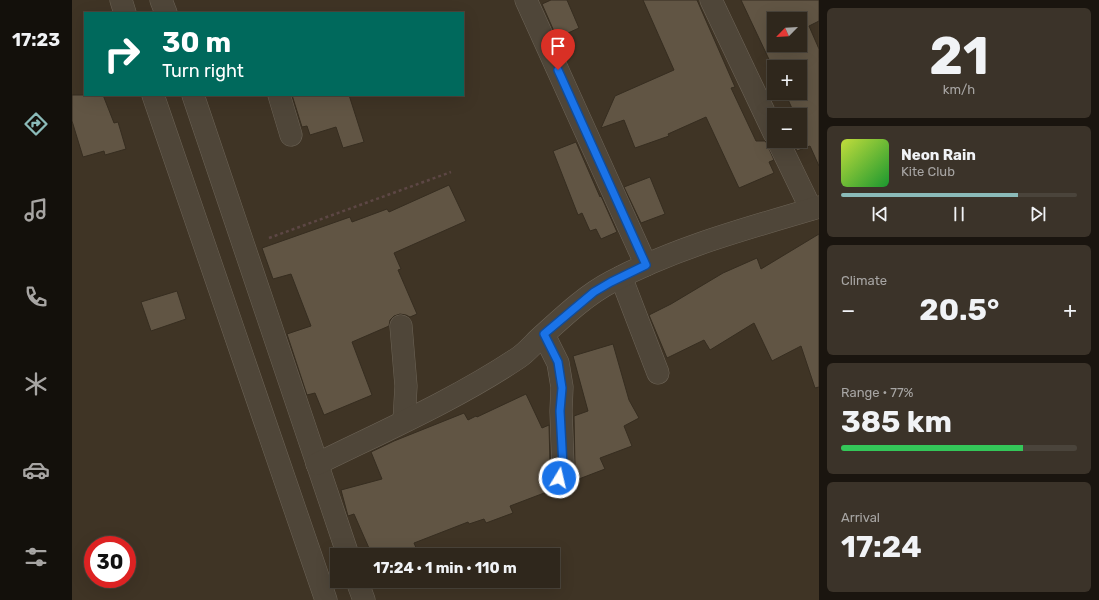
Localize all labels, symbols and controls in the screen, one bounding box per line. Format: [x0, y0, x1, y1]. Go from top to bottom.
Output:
north arrow [767, 12, 807, 52]
map controls [767, 12, 807, 148]
text: 21 [929, 25, 989, 87]
text: 30 m [162, 26, 231, 59]
icon: right [96, 28, 148, 80]
text: 17:23 [12, 29, 60, 51]
pin [541, 29, 575, 70]
icon: arrive [547, 35, 569, 57]
text: Turn right [162, 60, 244, 82]
button: + [767, 60, 807, 100]
text: km/h [943, 82, 975, 97]
button: − [767, 108, 807, 148]
icon: directions [22, 110, 50, 138]
text: Neon Rain [901, 146, 976, 164]
text: Kite Club [901, 164, 955, 179]
icon: music [22, 196, 50, 224]
icon: previous [869, 203, 891, 225]
icon: pause [948, 203, 970, 225]
icon: next [1027, 203, 1049, 225]
text: Climate [841, 273, 887, 288]
icon: phone [22, 283, 50, 311]
text: 20.5° [919, 292, 999, 328]
text: − [841, 297, 855, 324]
text: + [1063, 297, 1077, 324]
icon: climate [22, 370, 50, 398]
text: Range · 77% [841, 385, 914, 400]
text: 385 km [841, 404, 952, 440]
icon: car [22, 456, 50, 484]
position arrow [538, 457, 580, 499]
text: Arrival [841, 510, 880, 525]
text: 17:24 [841, 529, 922, 565]
speed limit sign: 30 [84, 536, 136, 588]
icon: filters [22, 543, 50, 571]
text: 17:24 · 1 min · 110 m [373, 559, 517, 577]

